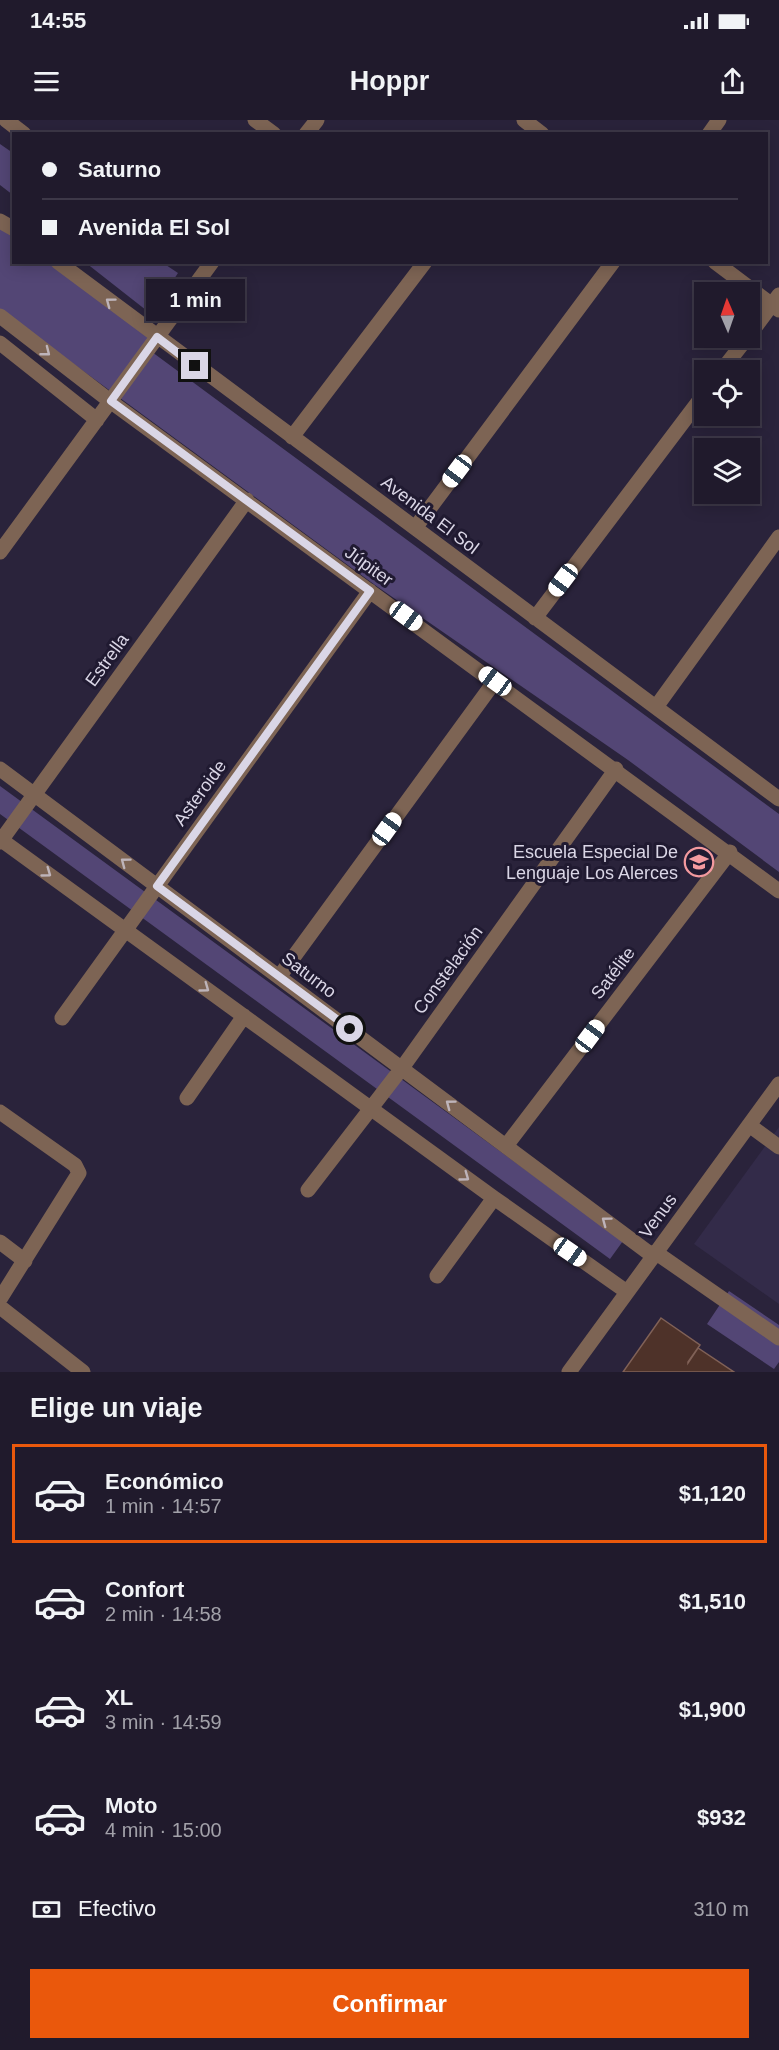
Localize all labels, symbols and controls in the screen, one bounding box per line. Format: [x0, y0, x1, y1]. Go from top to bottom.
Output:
text: 14:55 [30, 8, 86, 33]
icon: menu [30, 65, 63, 98]
icon: share [716, 65, 749, 98]
text: Hoppr [350, 66, 429, 96]
text: Saturno [78, 157, 161, 182]
text: Avenida El Sol [78, 215, 230, 240]
callout: 1 min [146, 279, 244, 321]
north arrow [694, 282, 760, 348]
map controls [694, 282, 760, 504]
text: 1 min [169, 289, 222, 311]
one-way arrow [106, 298, 117, 309]
one-way arrow [40, 344, 51, 355]
route end [181, 352, 208, 379]
button: locate [694, 360, 760, 426]
button: layers [694, 438, 760, 504]
car [439, 451, 475, 491]
street label: Avenida El Sol [377, 472, 483, 558]
street label: Júpiter [341, 542, 397, 590]
car [545, 560, 581, 600]
car [386, 598, 426, 634]
street label: Estrella [81, 629, 133, 690]
car [475, 663, 515, 699]
street label: Asteroide [170, 756, 230, 830]
car [369, 809, 405, 849]
place label: Escuela Especial De Lenguaje Los Alerces [506, 842, 678, 883]
school or university icon: Escuela Especial De Lenguaje Los Alerces [683, 846, 715, 878]
one-way arrow [121, 858, 132, 869]
one-way arrow [41, 866, 52, 877]
street label: Constelación [409, 922, 487, 1018]
street label: Satélite [587, 943, 639, 1003]
street label: Saturno [278, 948, 340, 1002]
one-way arrow [199, 981, 210, 992]
route start [336, 1015, 363, 1042]
car [572, 1016, 608, 1056]
one-way arrow [445, 1100, 456, 1111]
one-way arrow [458, 1170, 469, 1181]
street label: Venus [635, 1190, 681, 1242]
one-way arrow [602, 1217, 613, 1228]
car [550, 1234, 590, 1270]
text: Elige un viaje [30, 1393, 203, 1423]
icon: car [33, 1467, 87, 1521]
text: Económico [105, 1469, 224, 1494]
text: $1,120 [679, 1481, 746, 1506]
text: 1 min · 14:57 [105, 1495, 222, 1517]
icon: car [33, 1575, 87, 1629]
text: Confort [105, 1577, 184, 1602]
text: $1,510 [679, 1589, 746, 1614]
text: 2 min · 14:58 [105, 1603, 222, 1625]
icon: car [33, 1683, 87, 1737]
text: XL [105, 1685, 133, 1710]
text: $1,900 [679, 1697, 746, 1722]
text: 3 min · 14:59 [105, 1711, 222, 1733]
icon: car [33, 1791, 87, 1845]
text: Moto [105, 1793, 158, 1818]
text: $932 [697, 1805, 746, 1830]
text: 4 min · 15:00 [105, 1819, 222, 1841]
icon: cash [30, 1893, 63, 1926]
text: Efectivo [78, 1896, 156, 1921]
text: 310 m [693, 1898, 749, 1920]
button: Confirmar [30, 1969, 749, 2038]

